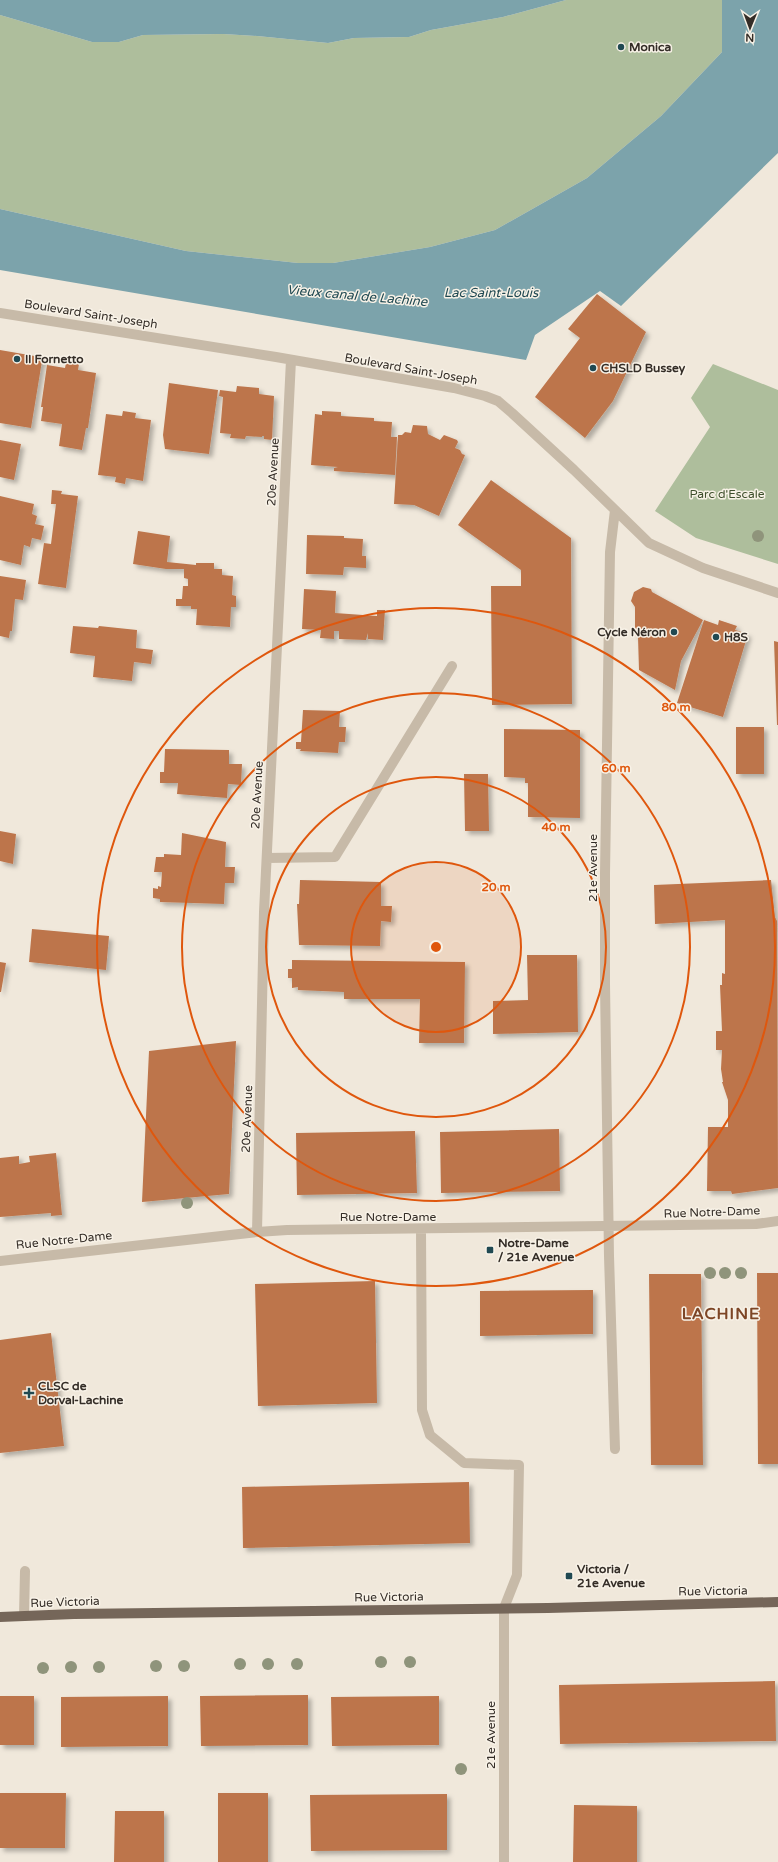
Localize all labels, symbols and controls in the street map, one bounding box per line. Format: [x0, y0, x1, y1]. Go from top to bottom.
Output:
north arrow [730, 8, 770, 48]
text: N [745, 31, 754, 44]
place label: Monica [629, 40, 671, 54]
marker: Monica [616, 42, 626, 52]
water label: Vieux canal de Lachine [286, 282, 428, 310]
water label: Lac Saint-Louis [444, 285, 539, 301]
street label: Boulevard Saint-Joseph [23, 297, 159, 331]
street label: Boulevard Saint-Joseph [343, 350, 479, 388]
place label: Il Fornetto [25, 352, 84, 366]
marker: Il Fornetto [12, 354, 22, 364]
place label: CHSLD Bussey [601, 361, 686, 376]
marker: CHSLD Bussey [588, 363, 598, 373]
street label: 20e Avenue [264, 438, 282, 506]
park label: Parc d'Escale [690, 487, 765, 501]
place label: Cycle Néron [597, 625, 666, 640]
marker: Cycle Néron [669, 627, 679, 637]
place label: H8S [724, 630, 749, 644]
marker: H8S [711, 632, 721, 642]
text: 80 m [661, 700, 691, 714]
street label: 20e Avenue [248, 761, 266, 829]
text: 60 m [601, 761, 631, 775]
text: 40 m [541, 820, 571, 834]
street label: 21e Avenue [586, 834, 600, 902]
text: 20 m [481, 880, 511, 894]
centre of rings [429, 940, 443, 954]
street label: 20e Avenue [239, 1085, 255, 1153]
street label: Rue Notre-Dame [663, 1203, 761, 1221]
street label: Rue Notre-Dame [340, 1210, 437, 1224]
street label: Rue Notre-Dame [15, 1228, 113, 1252]
place label: Notre-Dame / 21e Avenue [498, 1236, 575, 1264]
marker: Notre-Dame / 21e Avenue [485, 1245, 495, 1255]
district label: LACHINE [682, 1304, 760, 1324]
place label: CLSC de Dorval-Lachine [38, 1379, 124, 1407]
marker: CLSC de Dorval-Lachine [23, 1387, 35, 1399]
place label: Victoria / 21e Avenue [577, 1562, 645, 1590]
marker: Victoria / 21e Avenue [564, 1571, 574, 1581]
street label: Rue Victoria [678, 1583, 748, 1599]
street label: Rue Victoria [354, 1589, 424, 1605]
street label: Rue Victoria [30, 1594, 100, 1610]
street label: 21e Avenue [484, 1701, 498, 1769]

